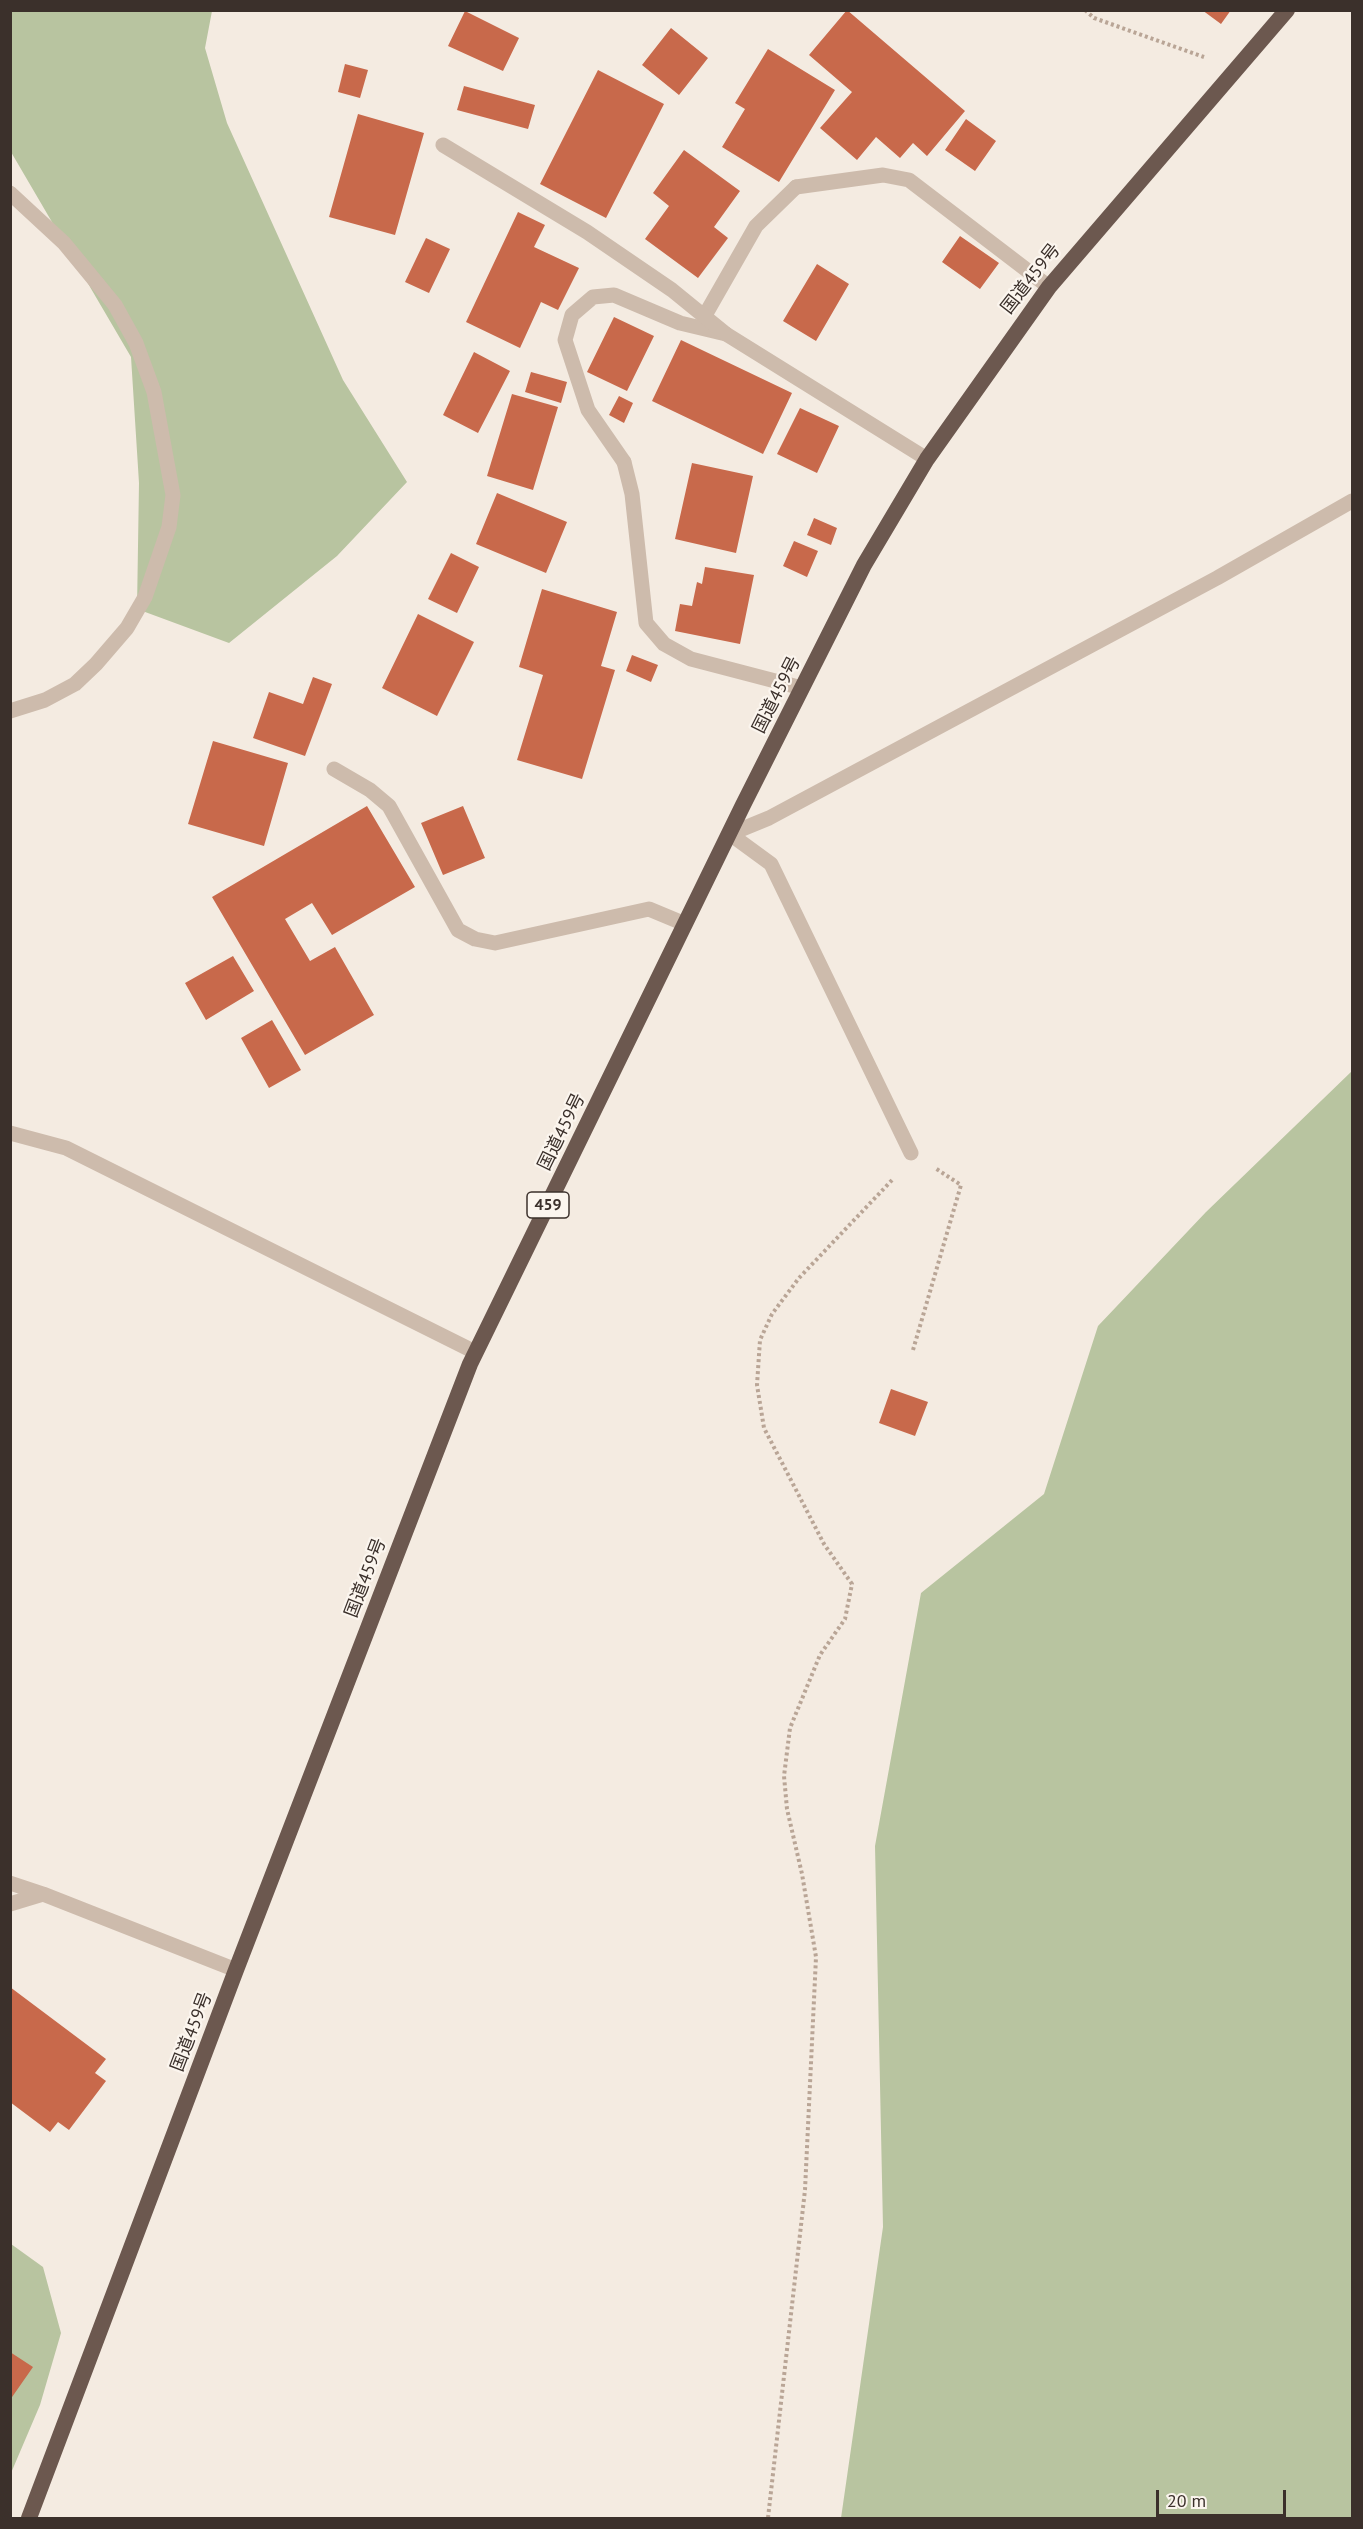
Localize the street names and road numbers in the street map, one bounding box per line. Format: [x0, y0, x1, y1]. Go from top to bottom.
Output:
street label: 国道459号 [997, 239, 1065, 319]
street label: 国道459号 [748, 653, 806, 737]
street label: 国道459号 [534, 1090, 590, 1174]
road number: 459 [527, 1192, 569, 1218]
street label: 国道459号 [341, 1535, 391, 1621]
street label: 国道459号 [167, 1989, 217, 2075]

